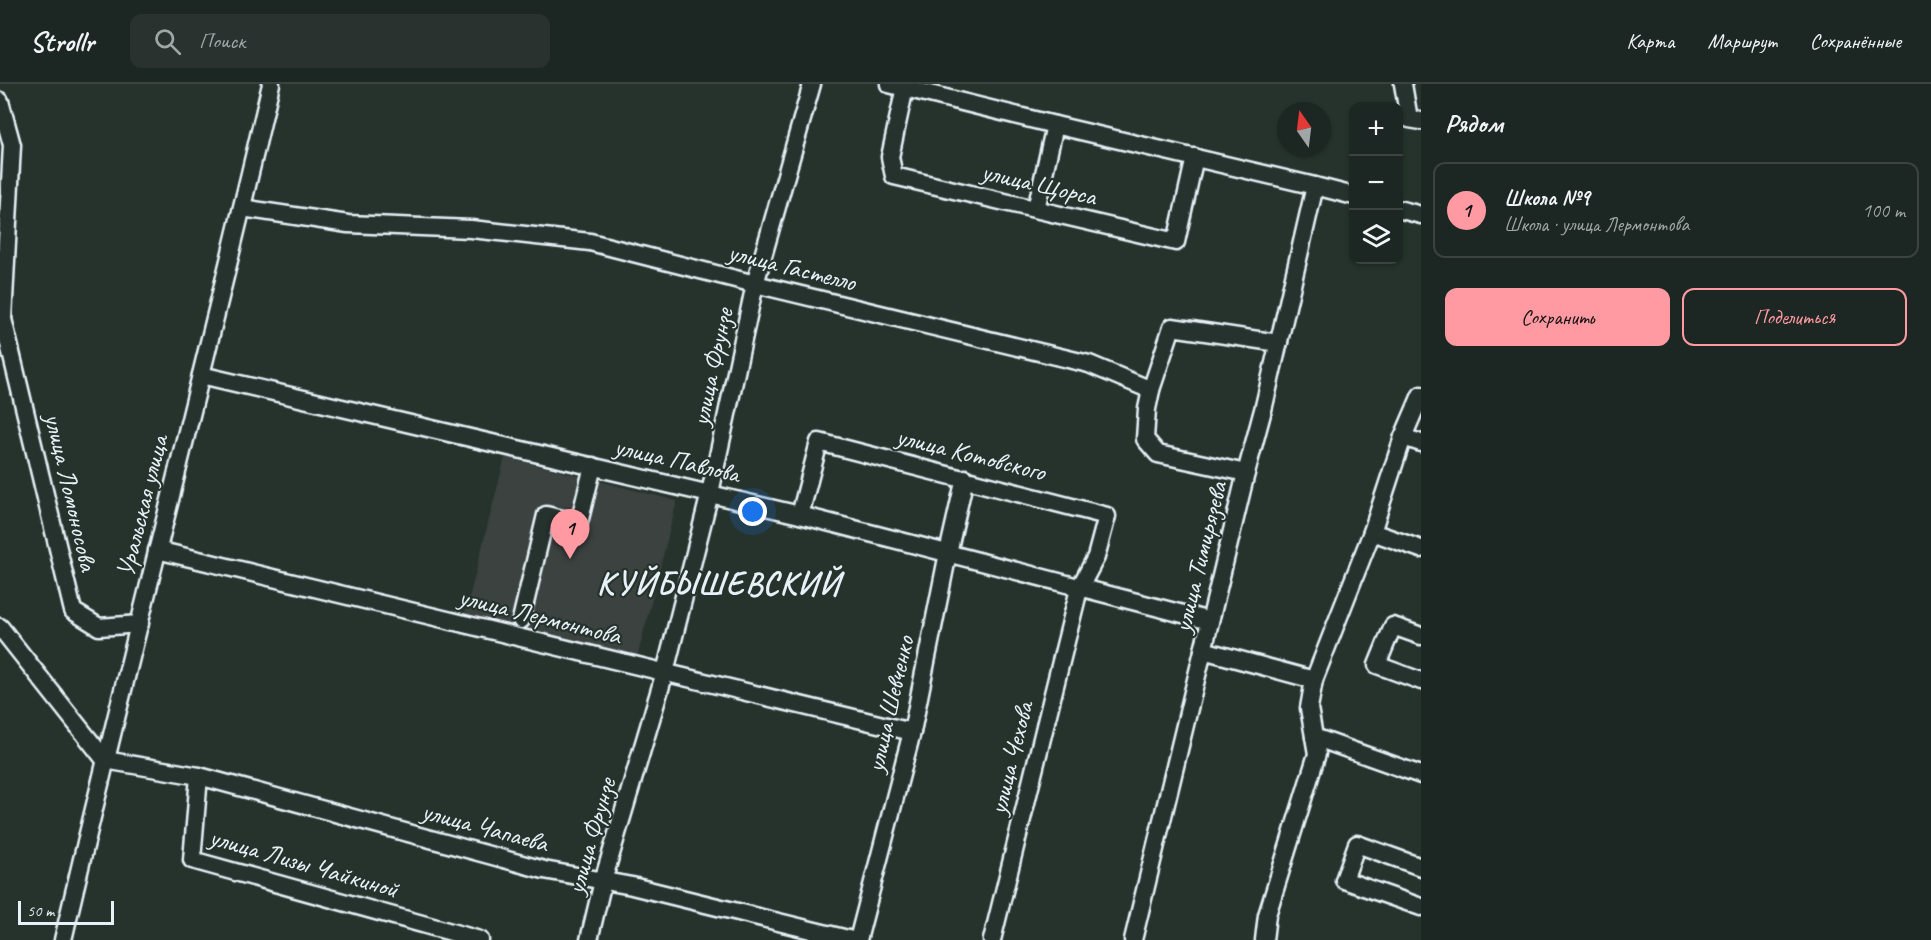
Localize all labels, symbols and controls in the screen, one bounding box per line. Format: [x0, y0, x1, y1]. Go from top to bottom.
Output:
search box [130, 14, 550, 68]
text: Strollr [30, 24, 94, 59]
icon: search [151, 25, 184, 58]
text: Поиск [199, 27, 245, 55]
text: Карта [1626, 28, 1675, 54]
text: Маршрут [1708, 28, 1777, 54]
text: Сохранённые [1810, 28, 1901, 54]
north arrow [1277, 102, 1331, 156]
map controls [1349, 102, 1403, 264]
button: + [1349, 102, 1403, 156]
text: Рядом [1445, 107, 1503, 140]
street label: улица Щорса [976, 154, 1101, 214]
button: − [1349, 156, 1403, 210]
text: Школа №9 [1504, 184, 1590, 212]
text: 1 [1462, 198, 1471, 223]
text: 100 m [1862, 198, 1905, 223]
button: layers [1349, 210, 1403, 264]
text: Школа · улица Лермонтова [1504, 212, 1689, 237]
street label: улица Гастелло [723, 235, 861, 299]
button: Сохранить [1445, 288, 1670, 346]
button: Поделиться [1682, 288, 1907, 346]
street label: улица Фрунзе [683, 304, 741, 431]
street label: улица Ломоносова [36, 408, 105, 575]
street label: улица Котовского [891, 419, 1051, 489]
street label: улица Павлова [609, 429, 745, 491]
street label: Уральская улица [109, 430, 176, 580]
street label: улица Тимирязева [1165, 477, 1235, 638]
your location [738, 497, 767, 526]
pin: 1 [550, 510, 590, 559]
district label: КУЙБЫШЕВСКИЙ [597, 563, 845, 604]
street label: улица Лермонтова [454, 579, 626, 652]
street label: улица Шевченко [858, 631, 922, 777]
street label: улица Чехова [981, 696, 1041, 820]
street label: улица Фрунзе [558, 773, 624, 900]
street label: улица Чапаева [416, 794, 553, 860]
street label: улица Лизы Чайкиной [204, 820, 404, 906]
scale bar [18, 898, 114, 926]
text: 50 m [27, 901, 54, 921]

